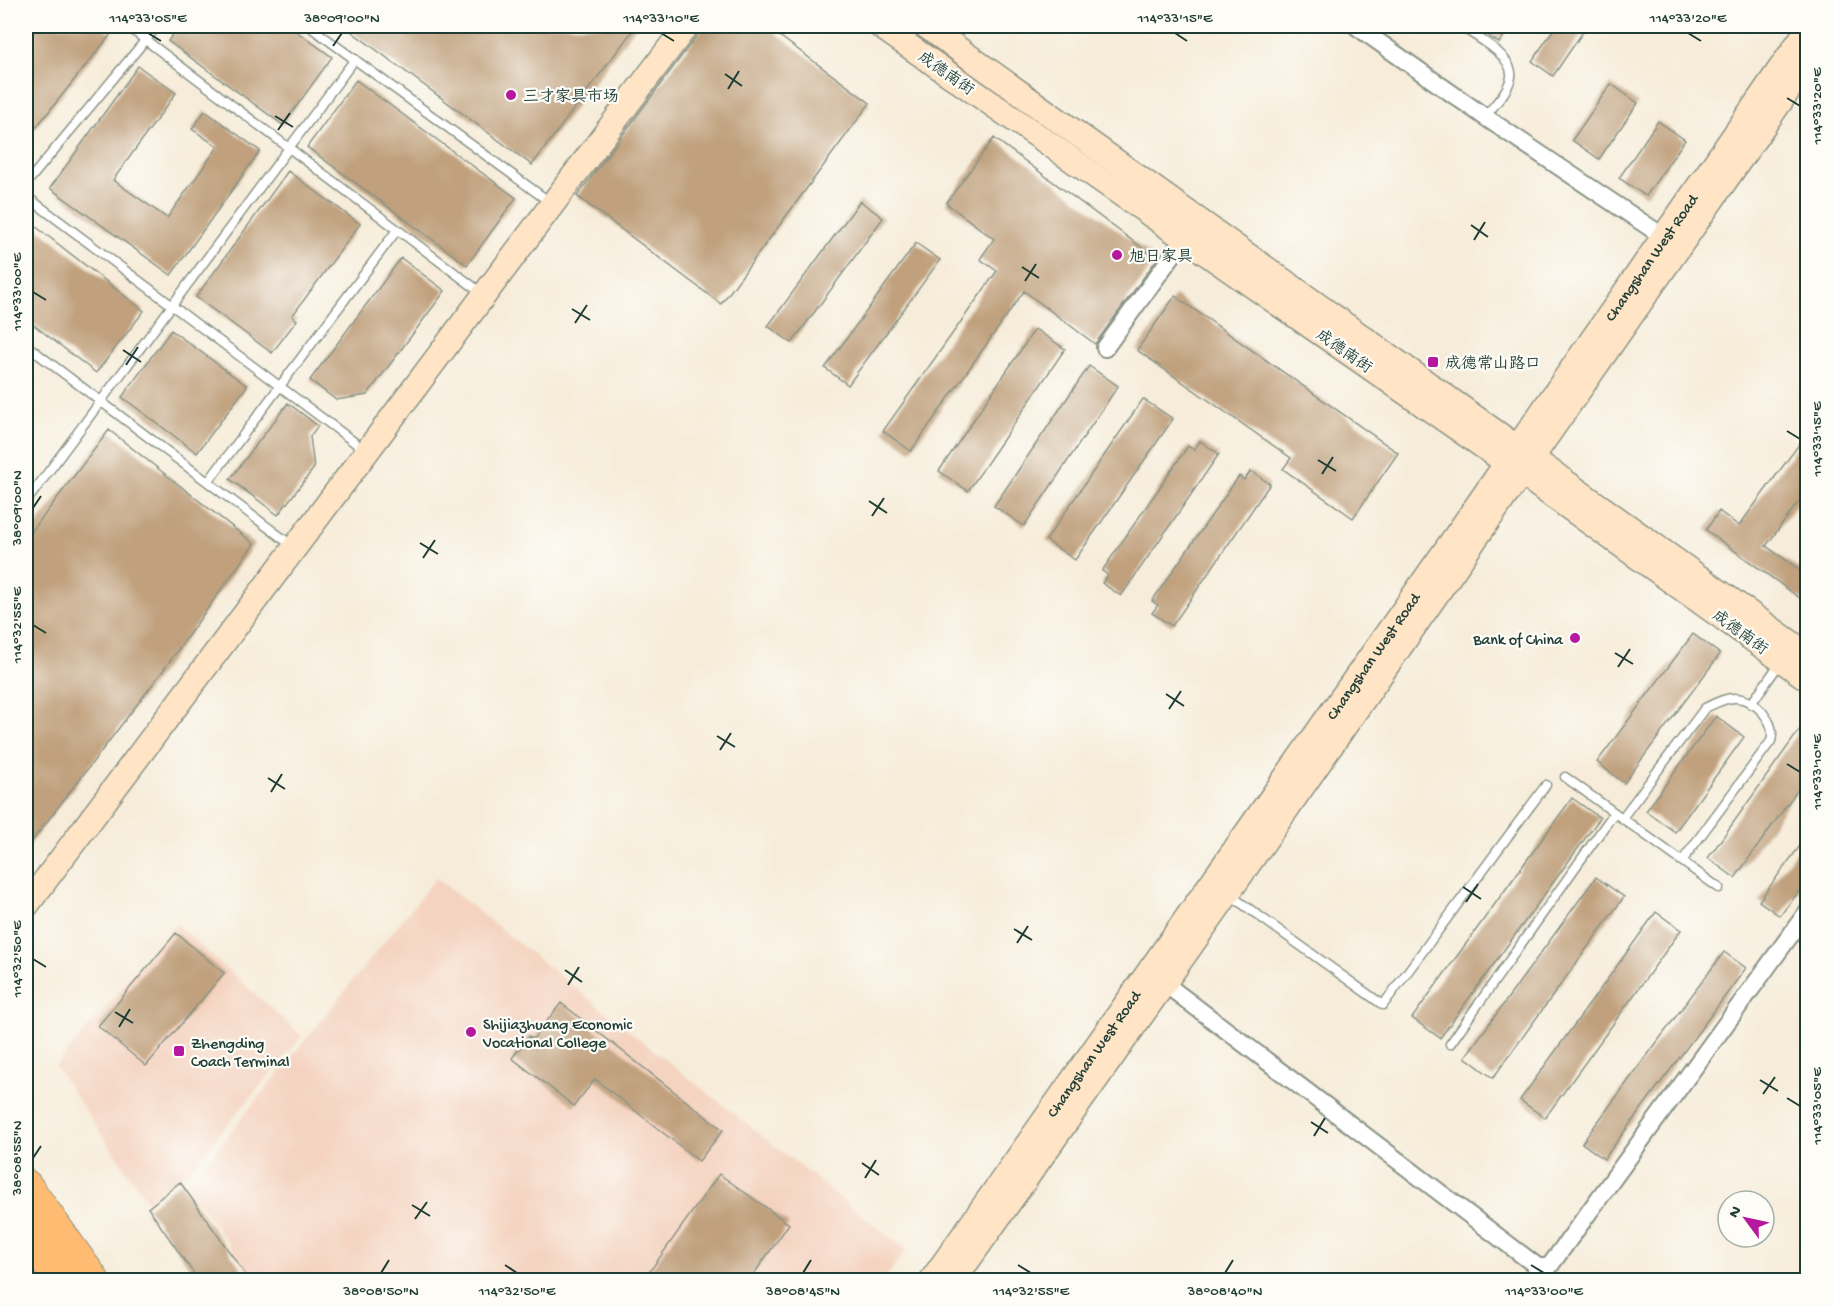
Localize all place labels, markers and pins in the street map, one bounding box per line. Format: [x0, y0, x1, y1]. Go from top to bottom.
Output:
place label: 三才家具市场 [523, 87, 619, 108]
marker: 三才家具市场 [504, 88, 518, 102]
place label: 旭日家具 [1129, 247, 1193, 268]
marker: 旭日家具 [1110, 248, 1124, 262]
place label: 成德常山路口 [1445, 354, 1541, 375]
marker: 成德常山路口 [1426, 355, 1440, 369]
marker: Bank of China [1568, 631, 1582, 645]
place label: Bank of China [1472, 632, 1564, 651]
place label: Shijiazhuang Economic Vocational College [482, 1017, 632, 1054]
marker: Shijiazhuang Economic Vocational College [464, 1025, 478, 1039]
place label: Zhengding Coach Terminal [191, 1036, 290, 1073]
marker: Zhengding Coach Terminal [172, 1044, 186, 1058]

